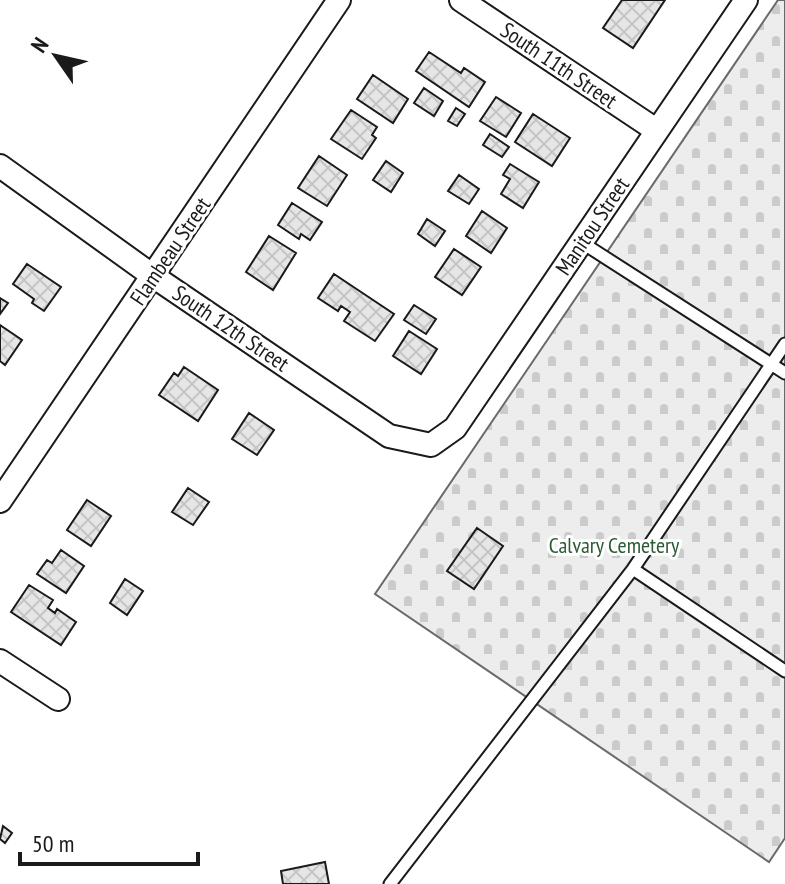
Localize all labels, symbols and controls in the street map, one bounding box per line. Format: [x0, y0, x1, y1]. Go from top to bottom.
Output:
north arrow [16, 16, 96, 96]
street label: South 11th Street [495, 16, 623, 114]
text: N [24, 32, 54, 58]
street label: Manitou Street [549, 172, 635, 280]
street label: Flambeau Street [124, 192, 216, 310]
street label: South 12th Street [167, 279, 295, 377]
park label: Calvary Cemetery [549, 531, 680, 559]
scale bar [20, 816, 198, 866]
text: 50 m [32, 828, 74, 859]

